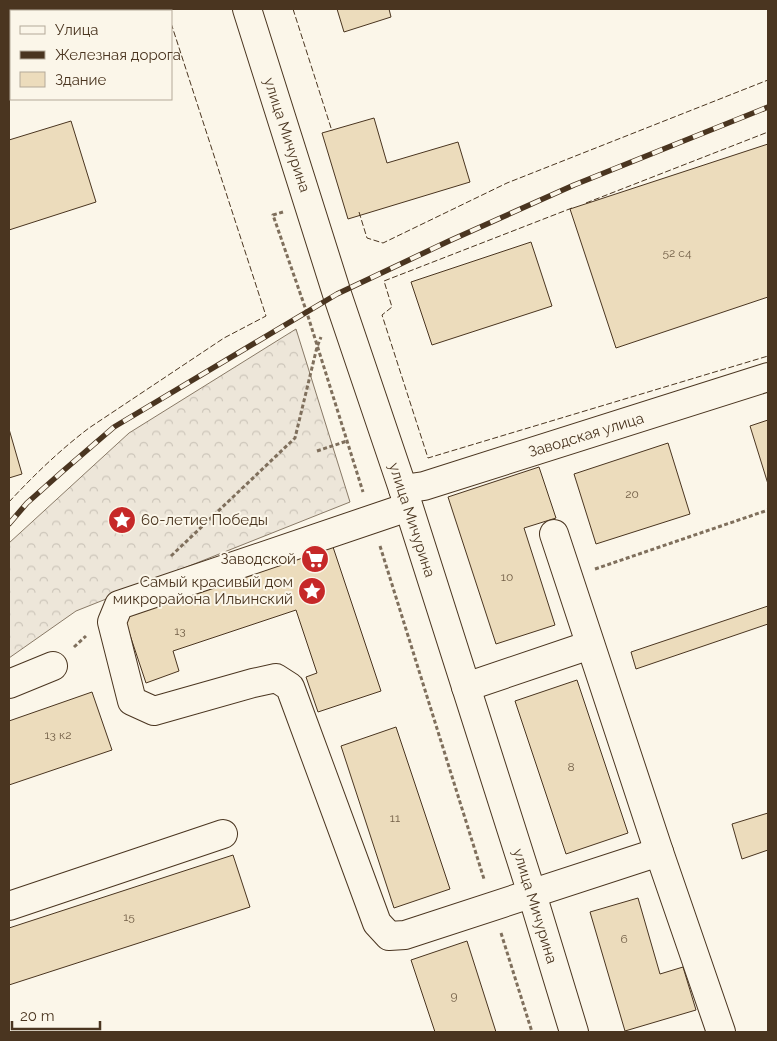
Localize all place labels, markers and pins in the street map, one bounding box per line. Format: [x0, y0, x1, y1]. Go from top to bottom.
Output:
place icon: 60-летие Победы [107, 505, 137, 535]
place label: 60-летие Победы [141, 511, 268, 529]
supermarket icon: Заводской [300, 544, 330, 574]
place label: Заводской [221, 550, 296, 568]
place label: Самый красивый дом микрорайона Ильинский [113, 573, 293, 608]
place icon: Самый красивый дом микрорайона Ильинский [297, 576, 327, 606]

